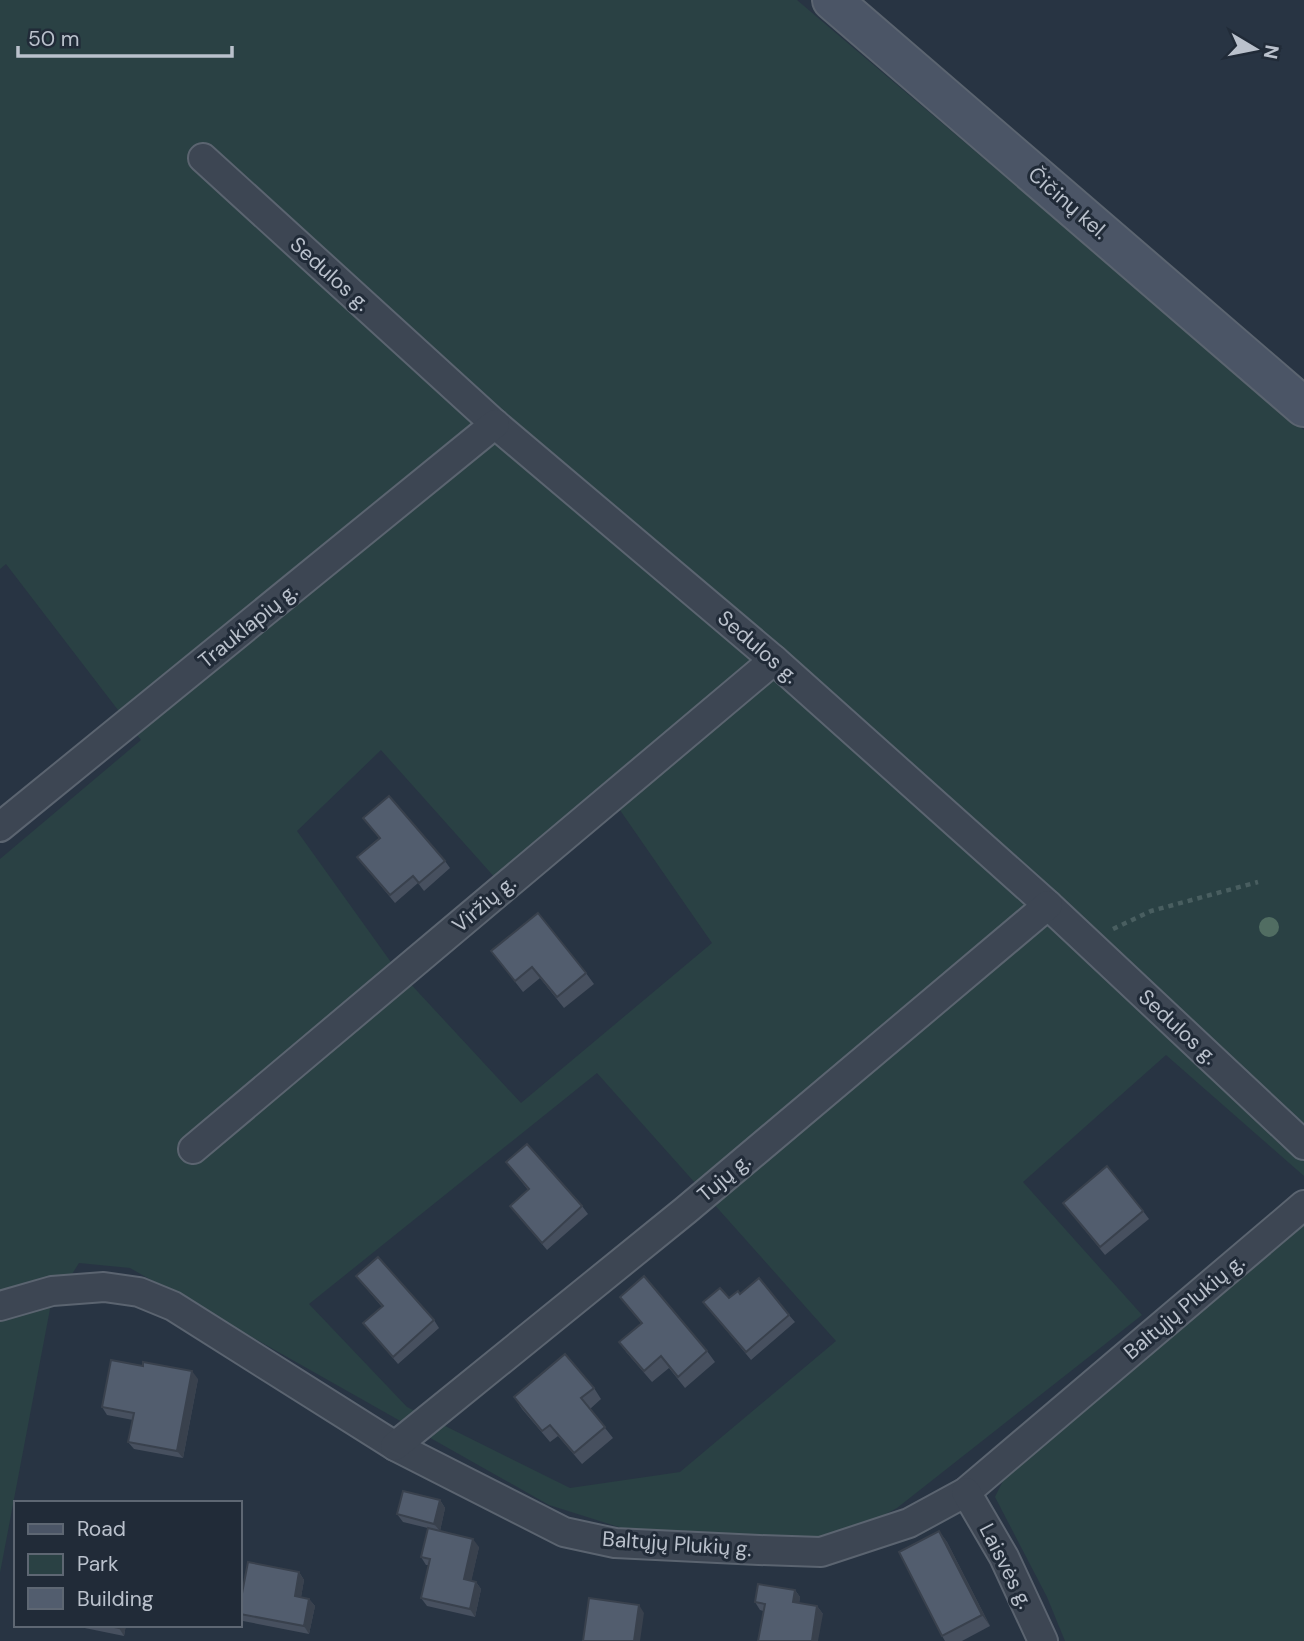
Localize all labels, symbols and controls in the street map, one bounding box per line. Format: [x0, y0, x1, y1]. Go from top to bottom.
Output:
scale bar [18, 14, 231, 58]
north arrow [1220, 14, 1290, 84]
text: 50 m [28, 25, 79, 53]
text: N [1258, 43, 1285, 61]
street label: Čičinų kel. [1022, 160, 1114, 246]
street label: Sedulos g. [284, 231, 376, 317]
street label: Trauklapių g. [192, 577, 304, 675]
street label: Sedulos g. [712, 604, 804, 690]
street label: Viržių g. [446, 869, 522, 939]
street label: Sedulos g. [1132, 983, 1224, 1071]
street label: Tujų g. [691, 1148, 757, 1208]
street label: Baltųjų Plukių g. [1118, 1248, 1250, 1366]
legend [14, 1501, 242, 1627]
text: Road [77, 1515, 126, 1543]
street label: Laisvės g. [973, 1519, 1039, 1613]
street label: Baltųjų Plukių g. [601, 1525, 753, 1563]
text: Park [77, 1550, 119, 1578]
text: Building [77, 1585, 154, 1613]

